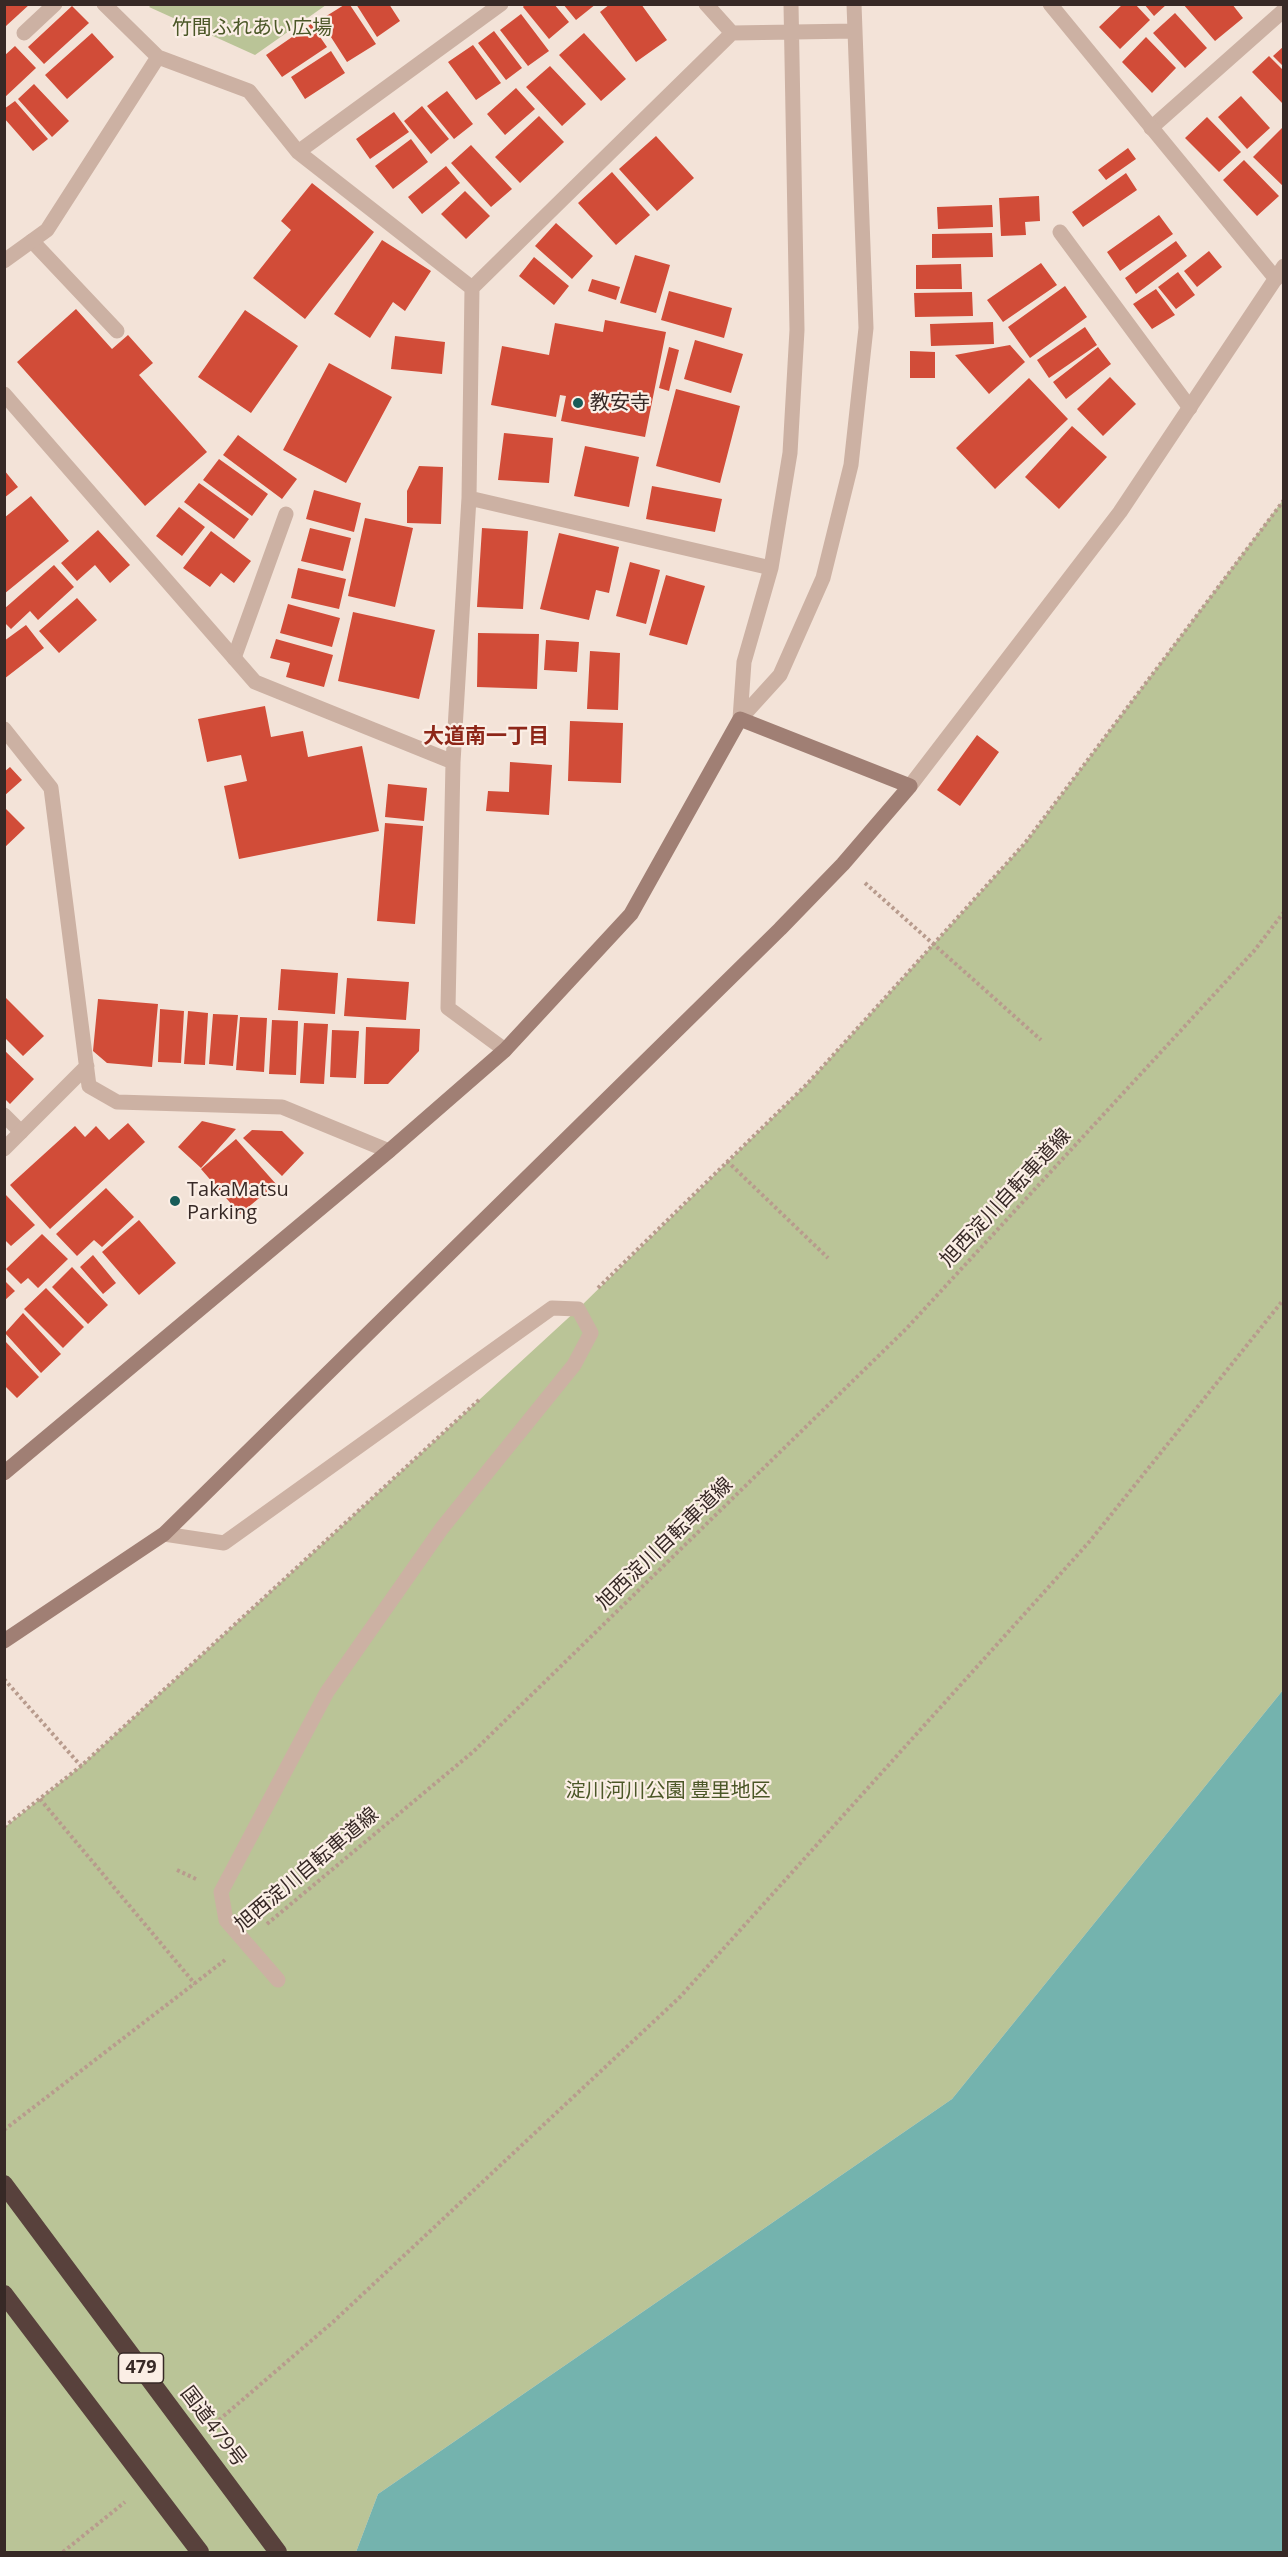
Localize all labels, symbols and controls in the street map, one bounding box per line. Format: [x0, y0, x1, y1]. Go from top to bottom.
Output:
park label: 竹間ふれあい広場 [172, 16, 332, 40]
place label: 教安寺 [590, 391, 650, 415]
marker: 教安寺 [571, 396, 585, 410]
district label: 大道南一丁目 [423, 724, 549, 750]
street label: 旭西淀川自転車道線 [936, 1124, 1076, 1272]
place label: TakaMatsu Parking [187, 1178, 289, 1225]
marker: TakaMatsu Parking [168, 1194, 182, 1208]
street label: 旭西淀川自転車道線 [592, 1473, 738, 1615]
park label: 淀川河川公園 豊里地区 [565, 1779, 771, 1803]
street label: 旭西淀川自転車道線 [230, 1803, 384, 1937]
road number: 479 [118, 2353, 164, 2383]
street label: 国道479号 [175, 2382, 251, 2472]

